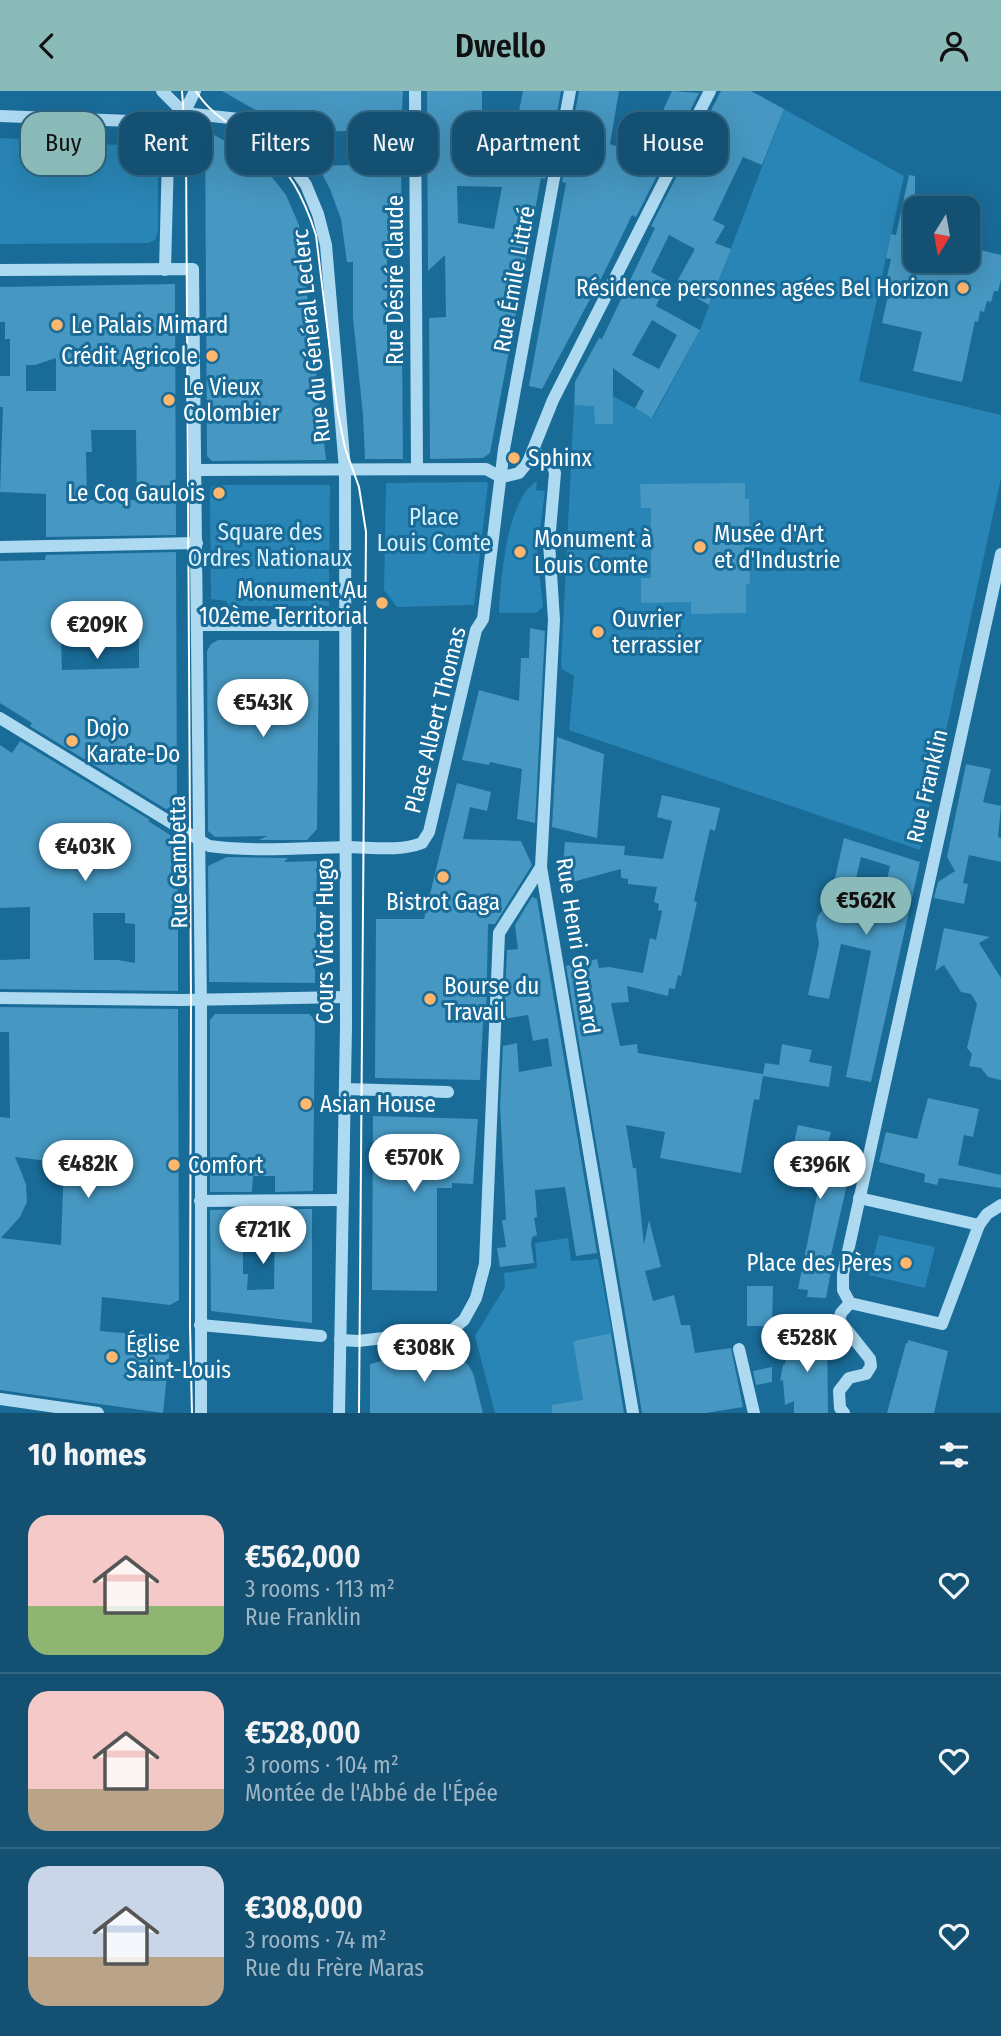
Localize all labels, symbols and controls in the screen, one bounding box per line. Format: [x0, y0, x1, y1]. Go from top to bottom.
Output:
icon: back [28, 27, 66, 65]
text: Dwello [455, 27, 546, 65]
icon: person [935, 27, 973, 65]
chip: Buy [21, 112, 105, 175]
chip: Rent [119, 112, 212, 175]
chip: Filters [226, 112, 334, 175]
chip: New [348, 112, 438, 175]
chip: Apartment [452, 112, 604, 175]
chip: House [618, 112, 728, 175]
street label: Rue Désiré Claude [381, 195, 409, 365]
north arrow [903, 196, 980, 273]
map controls [903, 196, 980, 273]
street label: Rue Émile Littré [486, 204, 541, 354]
street label: Rue du Général Leclerc [286, 228, 336, 444]
place label: Résidence personnes agées Bel Horizon [576, 274, 949, 302]
marker: Résidence personnes agées Bel Horizon [955, 280, 971, 296]
place label: Le Palais Mimard [71, 311, 228, 339]
marker: Le Palais Mimard [49, 317, 65, 333]
place label: Crédit Agricole [61, 342, 198, 370]
marker: Crédit Agricole [204, 348, 220, 364]
place label: Le Vieux Colombier [183, 373, 280, 427]
marker: Le Vieux Colombier [161, 392, 177, 408]
place label: Sphinx [528, 444, 592, 472]
marker: Sphinx [506, 450, 522, 466]
place label: Le Coq Gaulois [67, 479, 205, 507]
marker: Le Coq Gaulois [211, 485, 227, 501]
park label: Place Louis Comte [377, 503, 491, 557]
park label: Square des Ordres Nationaux [188, 518, 352, 572]
place label: Musée d'Art et d'Industrie [714, 520, 840, 574]
place label: Monument à Louis Comte [534, 525, 652, 579]
marker: Musée d'Art et d'Industrie [692, 539, 708, 555]
marker: Monument à Louis Comte [512, 544, 528, 560]
place label: Monument Au 102ème Territorial [199, 576, 368, 630]
marker: Monument Au 102ème Territorial [374, 595, 390, 611]
pin: €209K [48, 601, 146, 661]
place label: Ouvrier terrassier [612, 605, 702, 659]
text: €209K [67, 610, 127, 638]
street label: Place Albert Thomas [398, 624, 472, 816]
marker: Ouvrier terrassier [590, 624, 606, 640]
pin: €543K [214, 679, 312, 739]
text: €543K [233, 688, 293, 716]
place label: Dojo Karate-Do [86, 714, 180, 768]
street label: Rue Franklin [900, 726, 954, 846]
marker: Dojo Karate-Do [64, 733, 80, 749]
street label: Rue Gambetta [163, 795, 193, 929]
pin: €403K [36, 823, 134, 883]
text: €403K [55, 832, 115, 860]
street label: Rue Henri Gonnard [550, 856, 606, 1036]
street label: Cours Victor Hugo [311, 858, 339, 1024]
marker: Bistrot Gaga [435, 869, 451, 885]
pin: €562K [817, 877, 915, 937]
text: €562K [836, 886, 896, 914]
place label: Bistrot Gaga [386, 888, 500, 916]
place label: Bourse du Travail [444, 972, 539, 1026]
marker: Bourse du Travail [422, 991, 438, 1007]
place label: Asian House [320, 1090, 436, 1118]
marker: Asian House [298, 1096, 314, 1112]
pin: €570K [365, 1135, 463, 1194]
pin: €482K [39, 1141, 137, 1200]
pin: €396K [771, 1141, 869, 1201]
text: €570K [385, 1143, 443, 1171]
text: €482K [58, 1149, 118, 1177]
text: €396K [790, 1150, 850, 1178]
place label: Comfort [188, 1151, 264, 1179]
marker: Comfort [166, 1157, 182, 1173]
pin: €721K [214, 1207, 312, 1266]
text: €721K [235, 1215, 291, 1243]
place label: Place des Pères [747, 1249, 892, 1277]
marker: Place des Pères [898, 1255, 914, 1271]
pin: €528K [758, 1315, 856, 1374]
text: €528K [777, 1323, 837, 1351]
pin: €308K [375, 1325, 473, 1384]
place label: Église Saint-Louis [126, 1329, 231, 1384]
text: €308K [393, 1333, 455, 1361]
marker: Église Saint-Louis [104, 1349, 120, 1365]
icon: filters [935, 1436, 973, 1474]
text: 10 homes [28, 1437, 146, 1473]
text: €562,000 [245, 1539, 361, 1575]
icon: home [84, 1543, 168, 1627]
icon: heart [935, 1566, 973, 1604]
text: 3 rooms · 113 m² [245, 1575, 395, 1603]
text: Rue Franklin [245, 1603, 361, 1631]
text: €528,000 [245, 1715, 361, 1751]
icon: home [84, 1719, 168, 1803]
icon: heart [935, 1742, 973, 1780]
text: 3 rooms · 104 m² [245, 1751, 399, 1779]
text: Montée de l'Abbé de l'Épée [245, 1779, 498, 1807]
text: €308,000 [245, 1890, 363, 1926]
icon: home [84, 1894, 168, 1978]
icon: heart [935, 1917, 973, 1955]
text: 3 rooms · 74 m² [245, 1926, 387, 1954]
text: Rue du Frère Maras [245, 1954, 424, 1982]

